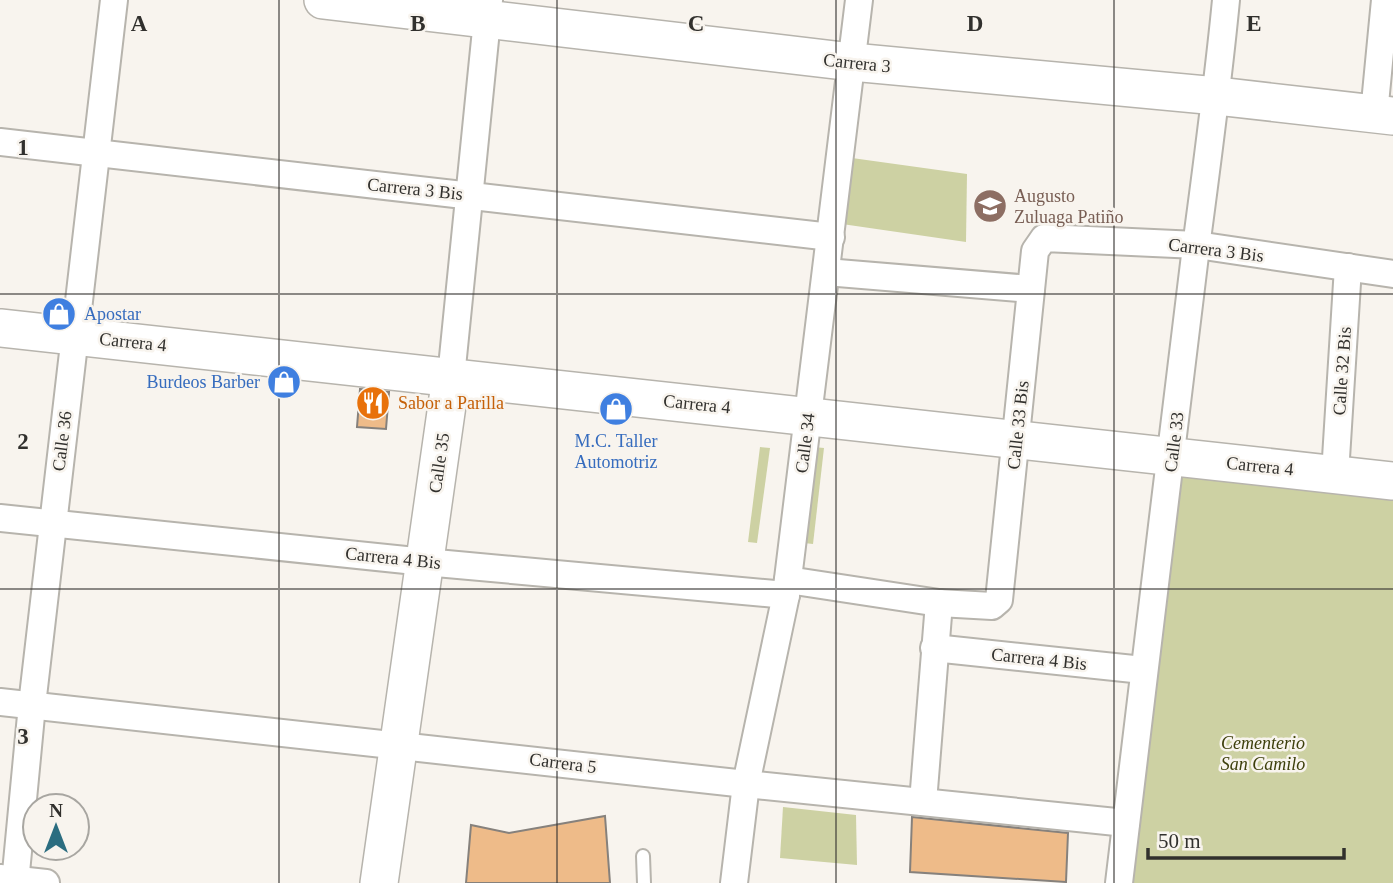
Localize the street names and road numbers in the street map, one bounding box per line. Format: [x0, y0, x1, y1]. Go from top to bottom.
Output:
street label: Carrera 3 [822, 50, 892, 76]
street label: Carrera 3 Bis [366, 174, 464, 204]
street label: Carrera 3 Bis [1167, 234, 1265, 266]
street label: Calle 32 Bis [1329, 326, 1355, 416]
street label: Carrera 4 [98, 329, 168, 355]
street label: Calle 33 Bis [1003, 380, 1033, 470]
street label: Carrera 4 [662, 391, 732, 417]
street label: Calle 36 [48, 410, 76, 472]
street label: Calle 33 [1160, 411, 1188, 473]
street label: Calle 34 [791, 412, 819, 474]
street label: Calle 35 [425, 432, 453, 494]
street label: Carrera 4 [1225, 453, 1295, 479]
street label: Carrera 4 Bis [344, 543, 442, 573]
street label: Carrera 4 Bis [990, 644, 1088, 674]
street label: Carrera 5 [528, 749, 598, 777]

